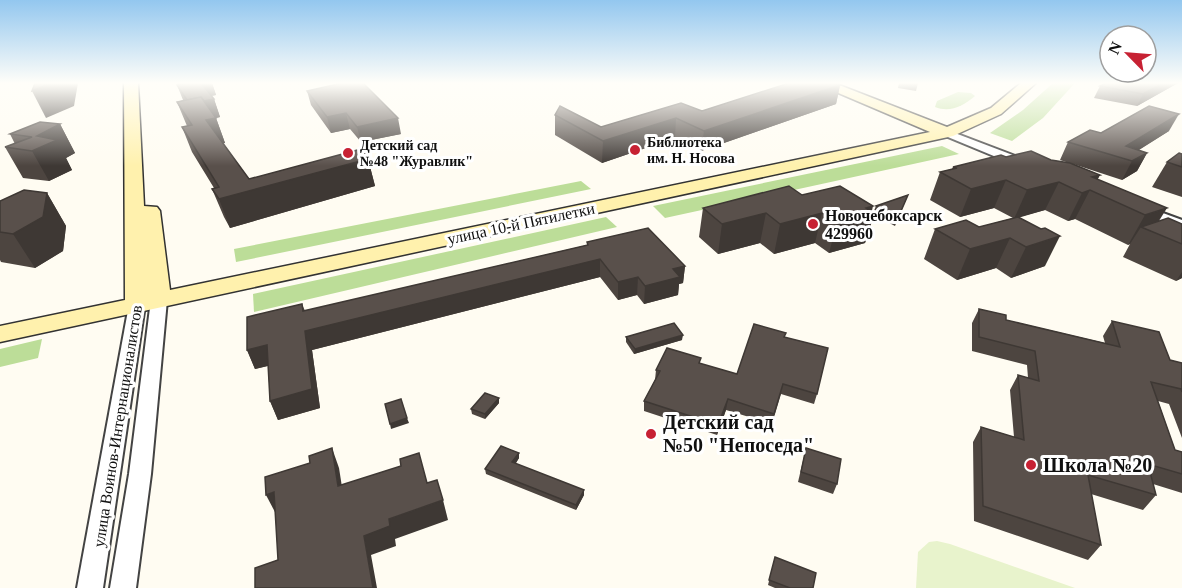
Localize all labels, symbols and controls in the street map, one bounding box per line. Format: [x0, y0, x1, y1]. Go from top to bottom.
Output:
north arrow [1098, 24, 1158, 84]
text: N [1105, 39, 1125, 57]
place label: Библиотека им. Н. Носова [647, 135, 735, 166]
place label: Детский сад №48 "Журавлик" [360, 138, 473, 169]
marker: Библиотека им. Н. Носова [628, 143, 642, 157]
marker: Детский сад №48 "Журавлик" [341, 146, 355, 160]
street label: улица 10-й Пятилетки [446, 199, 597, 248]
place label: Новочебоксарск 429960 [825, 207, 943, 242]
marker: Новочебоксарск 429960 [806, 217, 820, 231]
street label: улица Воинов-Интернационалистов [90, 303, 146, 549]
place label: Детский сад №50 "Непоседа" [663, 411, 814, 456]
marker: Детский сад №50 "Непоседа" [644, 427, 658, 441]
place label: Школа №20 [1043, 454, 1152, 476]
marker: Школа №20 [1024, 458, 1038, 472]

